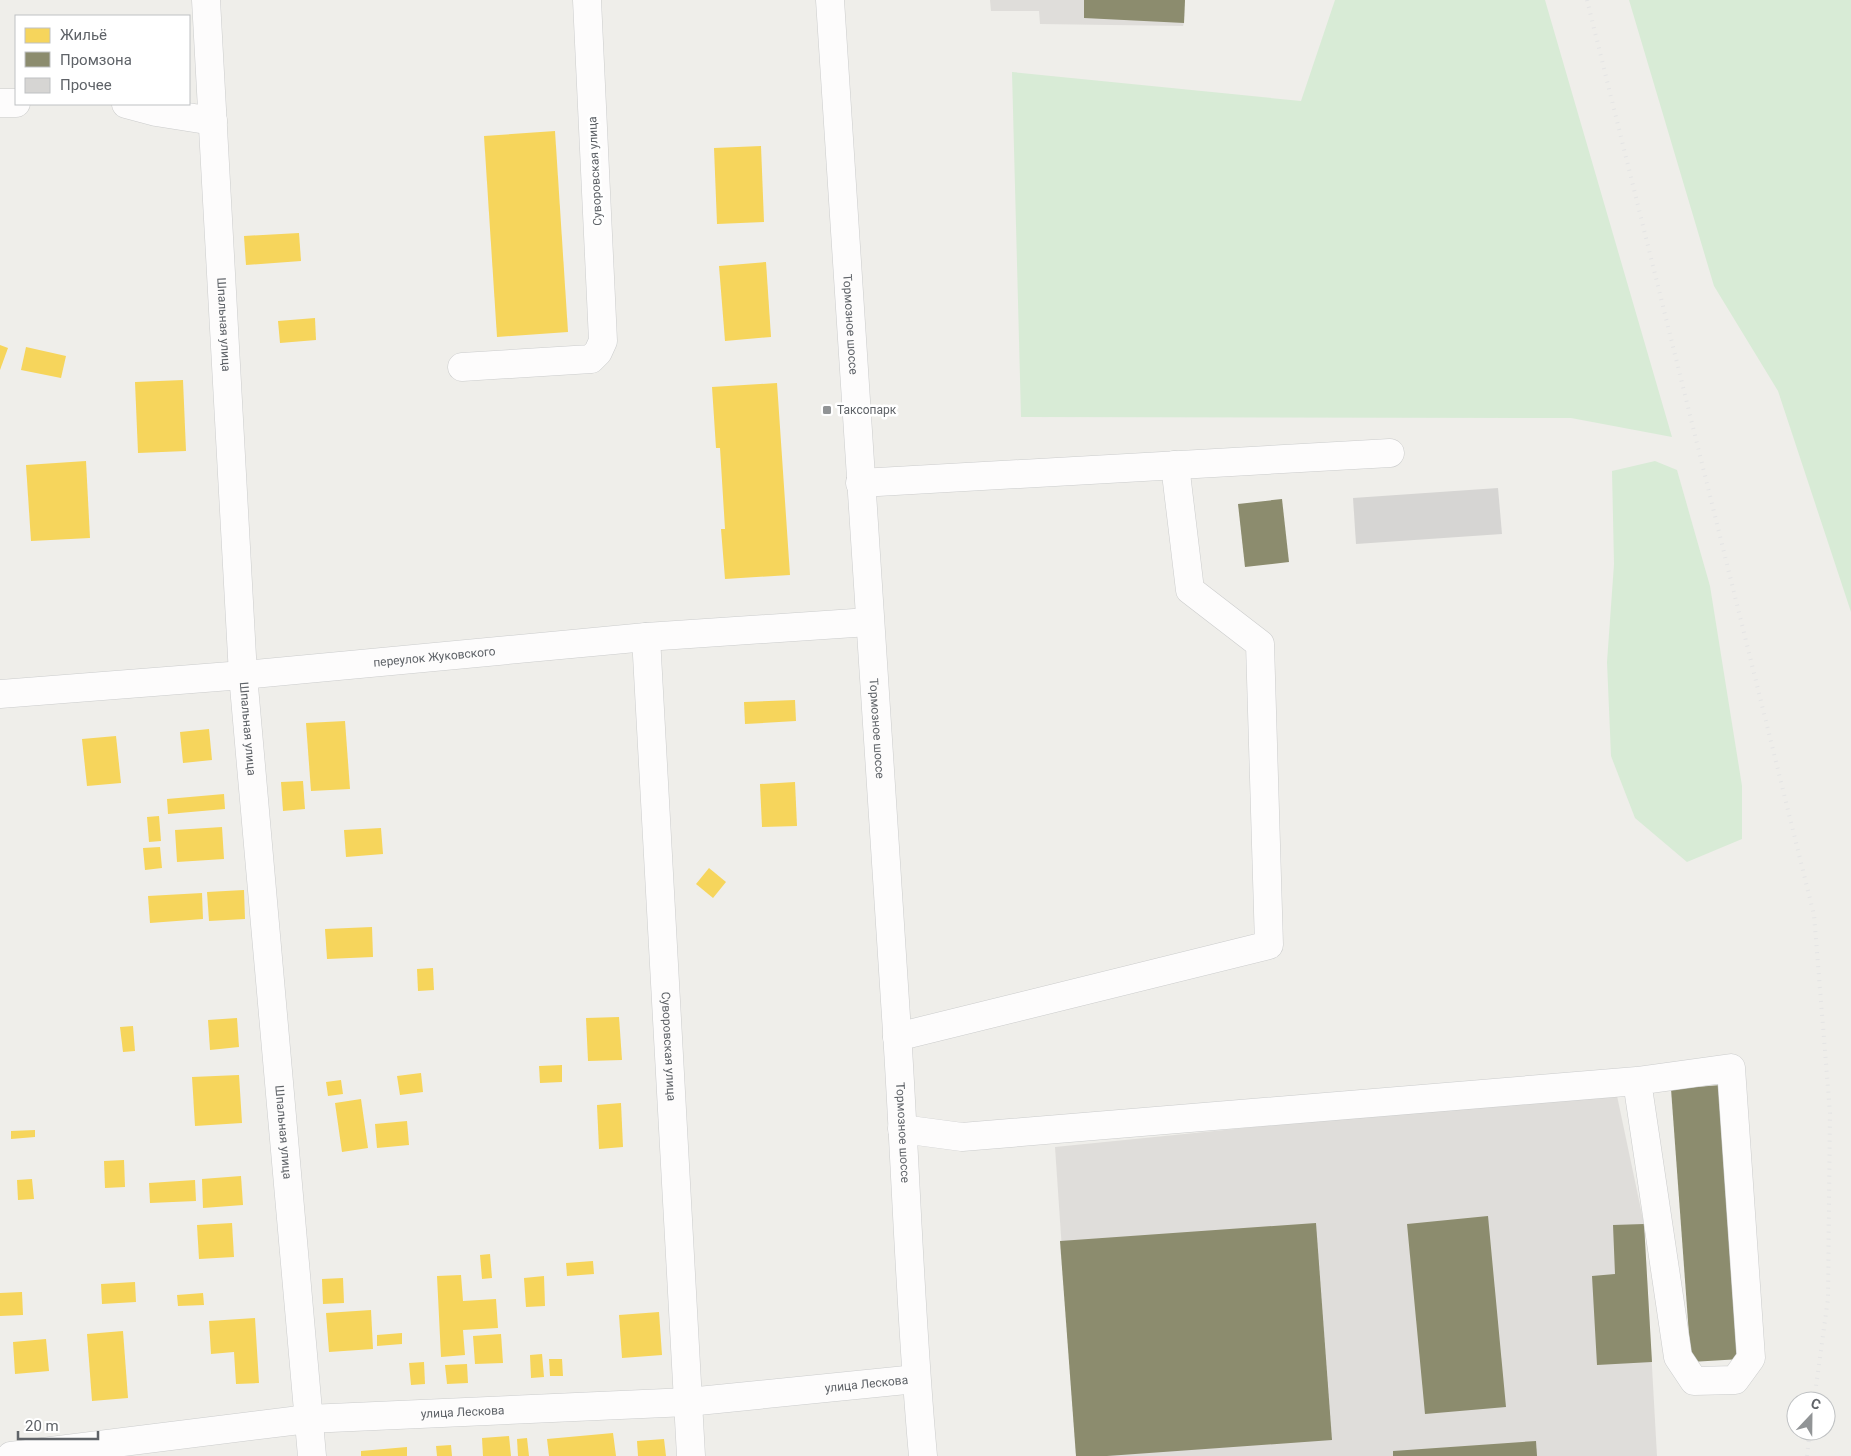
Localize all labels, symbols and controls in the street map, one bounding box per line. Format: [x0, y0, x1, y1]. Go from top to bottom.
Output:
legend [15, 15, 190, 105]
text: Жильё [60, 26, 107, 44]
text: Промзона [60, 51, 132, 69]
text: Прочее [60, 76, 112, 94]
street label: Суворовская улица [585, 116, 605, 226]
street label: Тормозное шоссе [840, 274, 861, 375]
street label: Шпальная улица [214, 277, 233, 372]
place label: Таксопарк [837, 403, 897, 417]
marker: Таксопарк [821, 404, 833, 416]
street label: переулок Жуковского [373, 644, 496, 670]
street label: Тормозное шоссе [866, 678, 887, 779]
street label: Шпальная улица [237, 681, 259, 776]
street label: Суворовская улица [658, 991, 678, 1101]
street label: Тормозное шоссе [893, 1082, 912, 1183]
street label: Шпальная улица [272, 1085, 295, 1180]
street label: улица Лескова [824, 1373, 909, 1395]
north arrow [1786, 1391, 1836, 1441]
text: С [1809, 1395, 1823, 1413]
street label: улица Лескова [420, 1403, 505, 1421]
scale bar [18, 1408, 98, 1440]
text: 20 m [25, 1417, 59, 1435]

